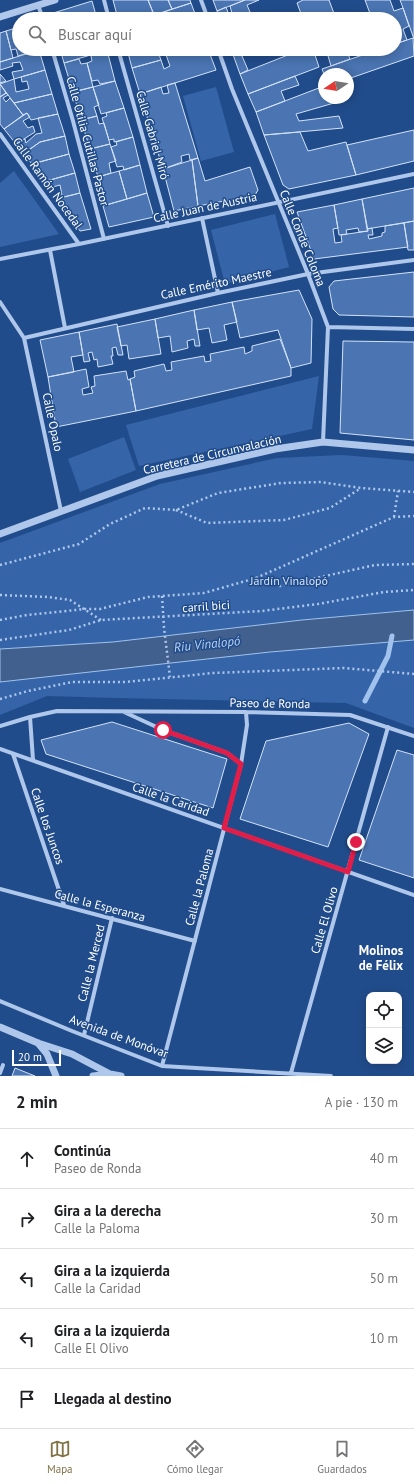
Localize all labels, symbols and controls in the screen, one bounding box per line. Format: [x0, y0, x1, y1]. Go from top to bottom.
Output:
search box [12, 12, 402, 56]
icon: search [26, 23, 48, 45]
text: Buscar aquí [58, 25, 132, 44]
north arrow [318, 68, 354, 104]
street label: Calle Otilia Cutillas Pastor [63, 75, 113, 207]
street label: Calle Gabriel Miró [133, 89, 173, 181]
street label: Calle Ramón Nocedal [10, 134, 87, 232]
street label: Calle Conde Coloma [277, 188, 329, 288]
street label: Calle Juan de Austria [152, 189, 258, 225]
street label: Calle Emérito Maestre [159, 264, 273, 302]
street label: Calle Opalo [39, 391, 67, 453]
street label: Carretera de Circunvalación [141, 431, 283, 477]
park label: Jardín Vinalopó [249, 573, 328, 588]
street label: carril bici [182, 597, 230, 615]
water label: Riu Vinalopó [173, 632, 242, 656]
street label: Paseo de Ronda [230, 695, 310, 711]
route start [154, 721, 172, 739]
street label: Calle la Caridad [131, 779, 211, 819]
street label: Calle los Juncos [28, 786, 68, 866]
route end [347, 833, 365, 851]
street label: Calle la Paloma [181, 847, 217, 927]
street label: Calle El Olivo [307, 885, 341, 955]
street label: Calle la Esperanza [53, 886, 147, 924]
street label: Calle la Merced [74, 923, 108, 1003]
district label: Molinos de Félix [359, 942, 404, 974]
map controls [366, 992, 402, 1064]
button: locate [366, 992, 402, 1028]
street label: Avenida de Monóvar [68, 1011, 170, 1061]
button: layers [366, 1028, 402, 1064]
scale bar [12, 1048, 61, 1067]
text: 20 m [18, 1050, 42, 1064]
text: 2 min [16, 1091, 57, 1113]
text: A pie · 130 m [325, 1094, 398, 1111]
text: Continúa [54, 1141, 111, 1160]
icon: ahead [16, 1148, 38, 1170]
text: 40 m [370, 1150, 398, 1167]
text: Paseo de Ronda [54, 1160, 141, 1177]
text: Gira a la derecha [54, 1201, 161, 1220]
icon: right [16, 1208, 38, 1230]
text: 30 m [370, 1210, 398, 1227]
text: Calle la Paloma [54, 1220, 140, 1237]
text: Gira a la izquierda [54, 1261, 170, 1280]
icon: left [16, 1268, 38, 1290]
text: 50 m [370, 1270, 398, 1287]
text: Calle la Caridad [54, 1280, 141, 1297]
text: Gira a la izquierda [54, 1321, 170, 1340]
icon: left [16, 1328, 38, 1350]
text: 10 m [370, 1330, 398, 1347]
text: Calle El Olivo [54, 1340, 129, 1357]
icon: arrive [16, 1388, 38, 1410]
text: Llegada al destino [54, 1389, 172, 1408]
tab: Mapa [47, 1438, 73, 1476]
tab: Cómo llegar [167, 1438, 223, 1476]
tab: Guardados [317, 1438, 367, 1476]

